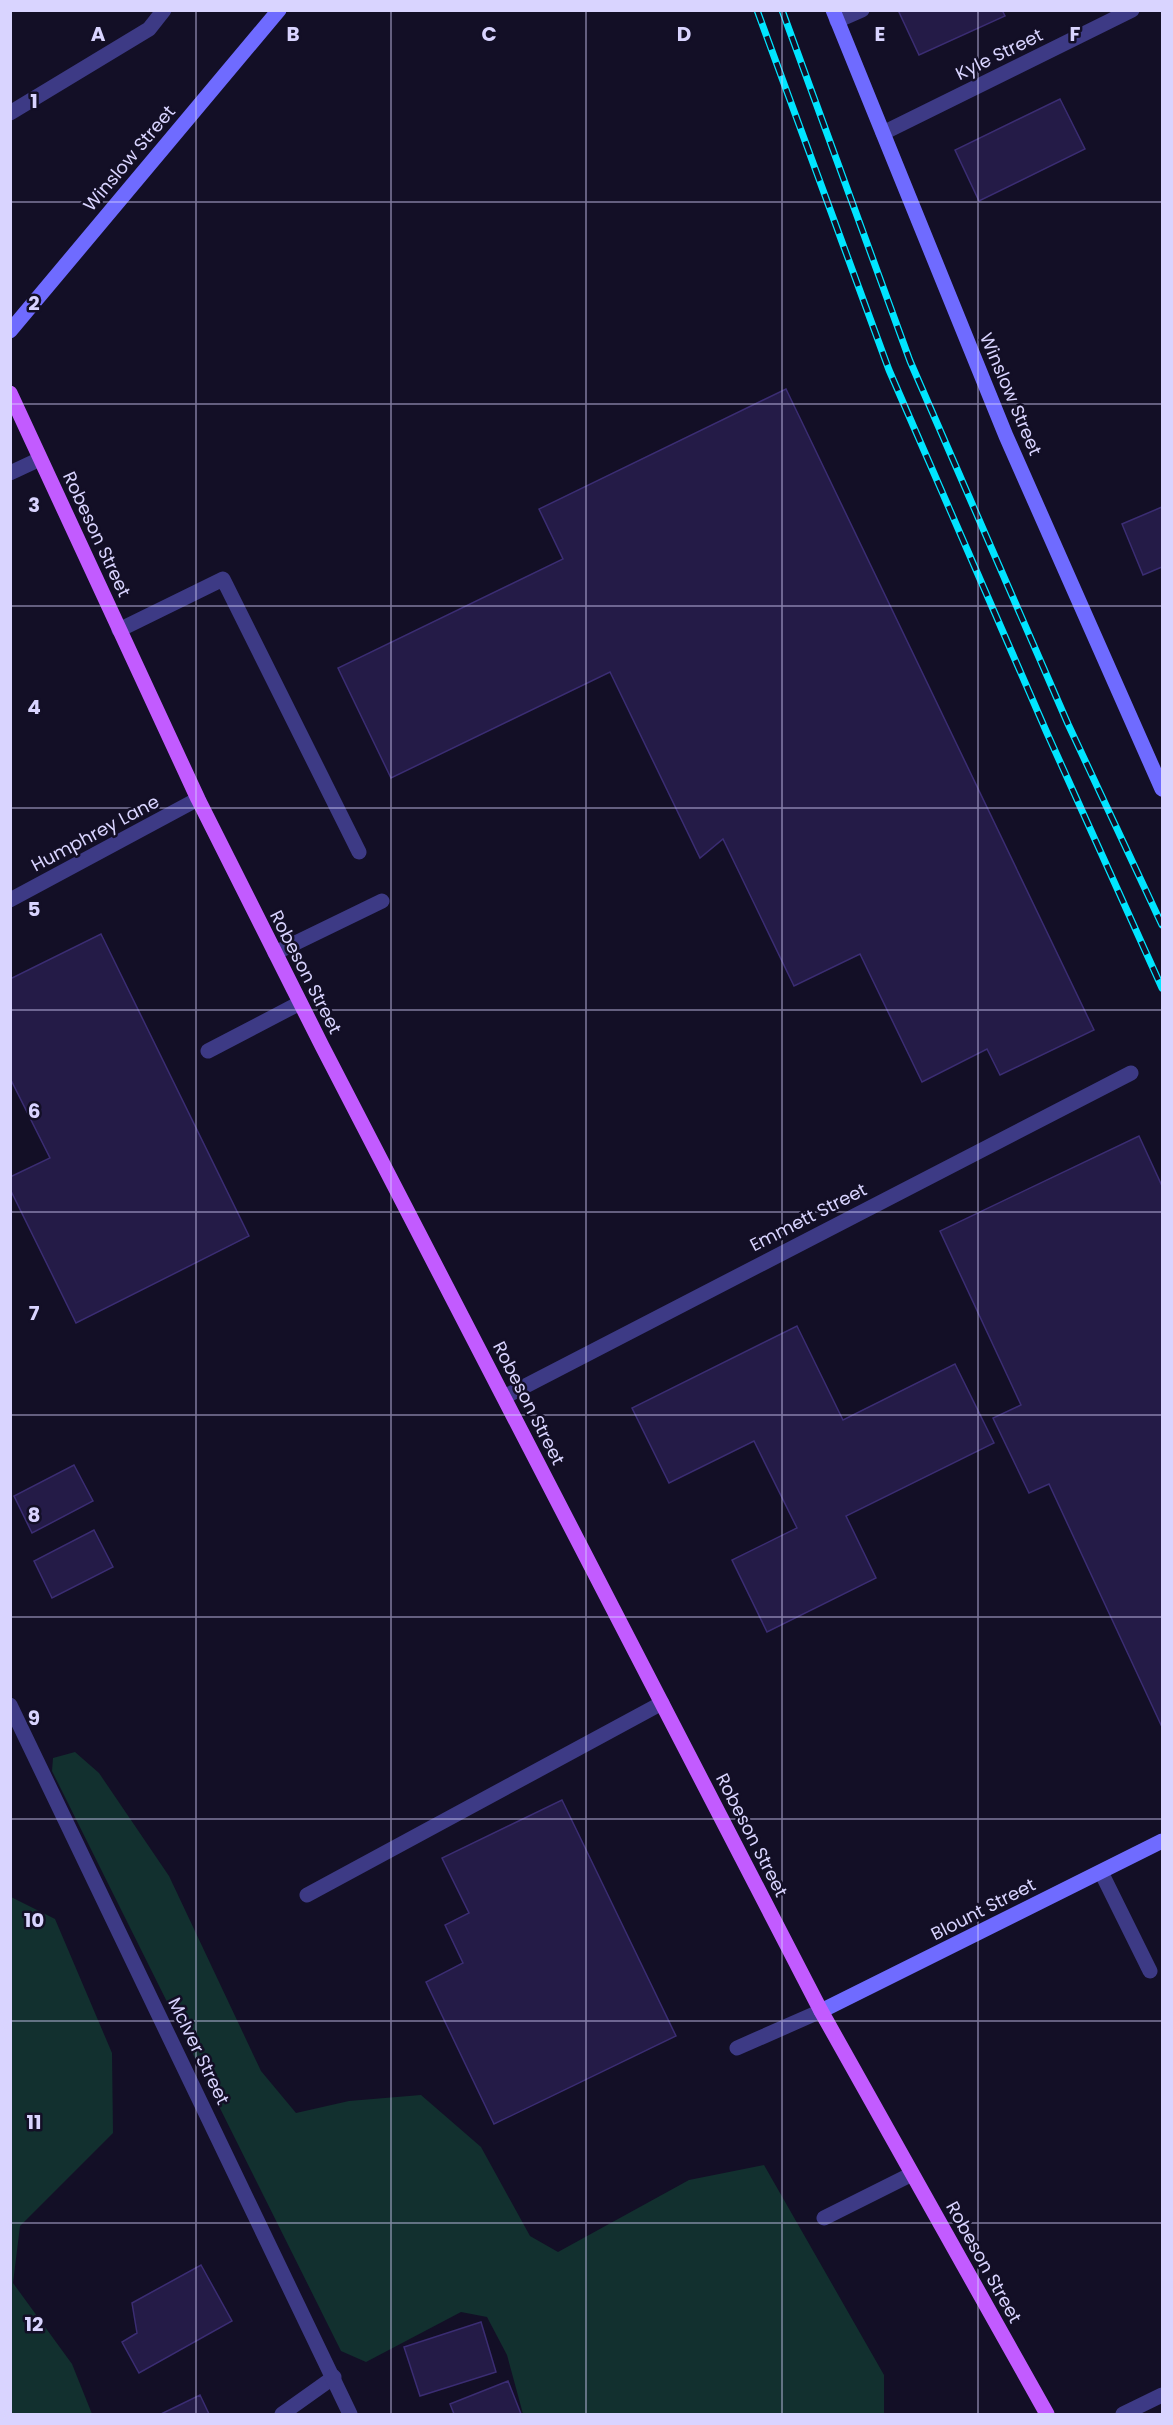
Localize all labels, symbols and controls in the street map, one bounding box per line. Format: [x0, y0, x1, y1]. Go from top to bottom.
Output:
text: A [91, 20, 106, 48]
text: B [286, 20, 300, 48]
text: C [481, 20, 497, 48]
text: D [677, 20, 691, 48]
text: E [875, 20, 885, 48]
text: F [1070, 20, 1081, 48]
street label: Kyle Street [951, 22, 1047, 86]
text: 1 [30, 87, 38, 115]
street label: Winslow Street [77, 100, 181, 216]
text: 2 [28, 289, 40, 317]
street label: Winslow Street [974, 329, 1048, 459]
street label: Robeson Street [57, 467, 137, 601]
text: 3 [28, 491, 40, 519]
text: 4 [27, 693, 41, 721]
street label: Humphrey Lane [27, 789, 163, 877]
text: 5 [28, 895, 41, 923]
street label: Robeson Street [264, 906, 348, 1038]
text: 6 [28, 1097, 40, 1125]
street label: Emmett Street [745, 1177, 871, 1257]
text: 7 [29, 1299, 40, 1327]
street label: Robeson Street [487, 1337, 571, 1469]
text: 8 [28, 1501, 40, 1529]
text: 9 [28, 1704, 40, 1732]
street label: Robeson Street [710, 1769, 794, 1901]
street label: Blount Street [926, 1872, 1040, 1946]
text: 10 [24, 1906, 44, 1934]
street label: McIver Street [162, 1993, 236, 2109]
text: 11 [26, 2108, 42, 2136]
street label: Robeson Street [940, 2197, 1028, 2327]
text: 12 [25, 2310, 43, 2338]

